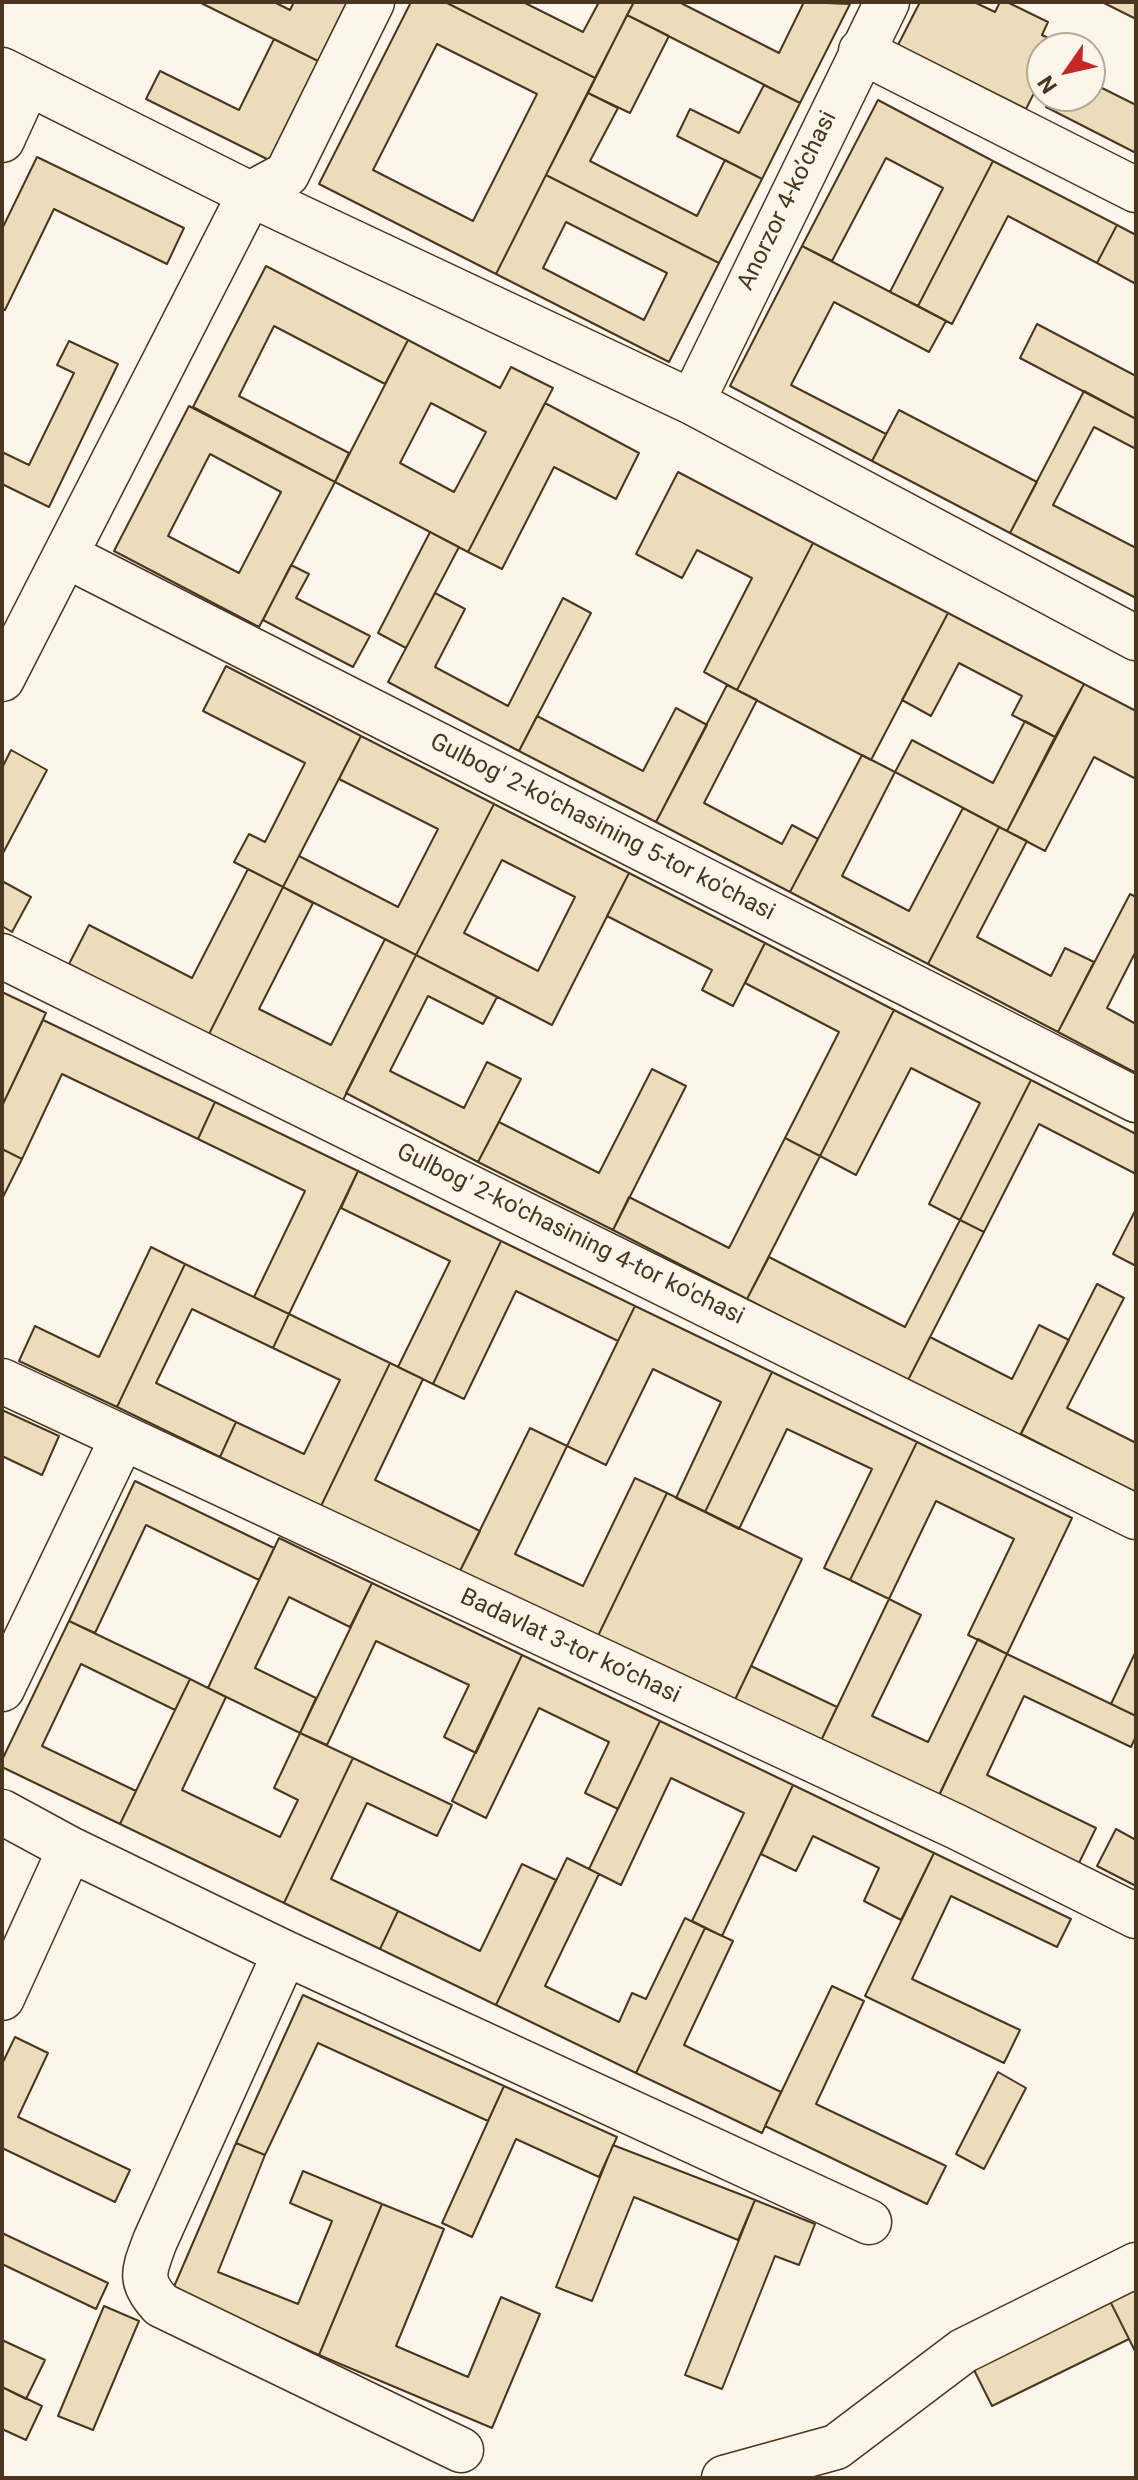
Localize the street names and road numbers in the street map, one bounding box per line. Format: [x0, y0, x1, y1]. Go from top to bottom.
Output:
street label: Аnorzor 4-koʼchasi [732, 107, 844, 295]
street label: Gulbog' 2-ko'chasining 5-tor ko'chasi [425, 728, 779, 928]
street label: Gulbog' 2-ko'chasining 4-tor ko'chasi [391, 1138, 749, 1332]
street label: Badavlat 3-tor koʼchasi [455, 1583, 685, 1711]

